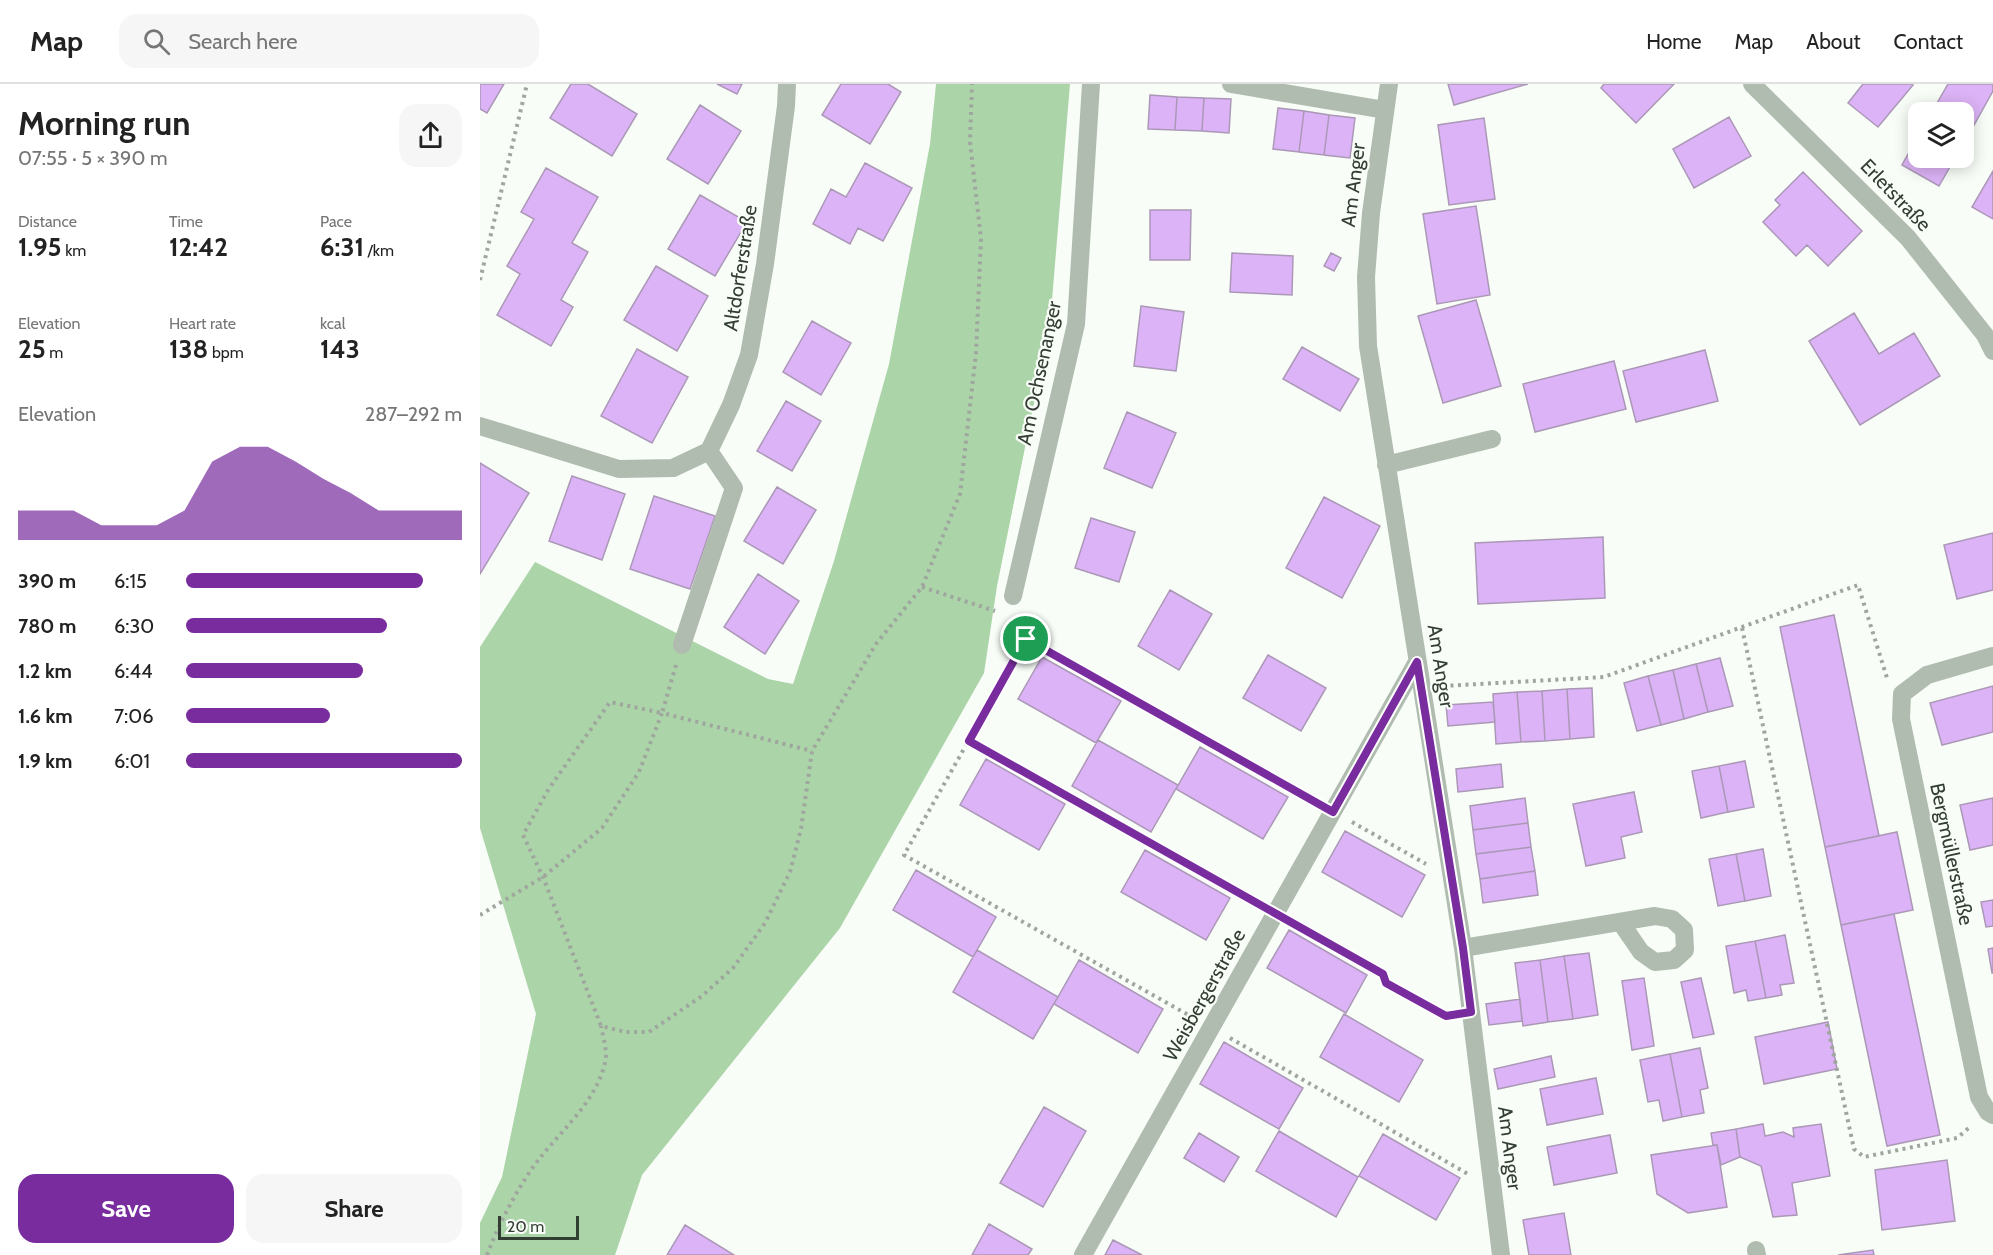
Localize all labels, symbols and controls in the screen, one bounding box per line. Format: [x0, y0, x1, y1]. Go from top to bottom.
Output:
search box [119, 14, 539, 68]
text: Map [30, 24, 83, 58]
icon: search [140, 25, 173, 58]
text: Search here [188, 28, 297, 55]
text: Home [1646, 29, 1702, 54]
text: Map [1735, 29, 1773, 54]
text: About [1806, 29, 1860, 54]
text: Contact [1893, 29, 1963, 54]
map controls [1908, 102, 1974, 168]
button: layers [1908, 102, 1974, 168]
text: Morning run [18, 103, 190, 143]
button: share [399, 104, 462, 167]
street label: Am Anger [1336, 141, 1370, 228]
text: 07:55 · 5 × 390 m [18, 146, 167, 170]
street label: Erletstraße [1856, 154, 1936, 236]
street label: Altdorferstraße [718, 203, 762, 333]
text: Distance [18, 212, 77, 231]
text: Time [169, 212, 203, 231]
text: Pace [320, 212, 352, 231]
text: 1.95 [18, 231, 62, 263]
text: 12:42 [169, 231, 228, 263]
text: 6:31 [320, 231, 364, 263]
text: km [62, 241, 86, 260]
text: /km [364, 241, 394, 260]
street label: Am Ochsenanger [1012, 298, 1066, 447]
text: Elevation [18, 314, 81, 333]
text: Heart rate [169, 314, 236, 333]
text: kcal [320, 314, 346, 333]
text: 25 [18, 333, 46, 365]
text: 138 [169, 333, 208, 365]
text: 143 [320, 333, 360, 365]
text: m [46, 343, 63, 362]
text: bpm [208, 343, 244, 362]
text: Elevation [18, 402, 96, 426]
text: 287–292 m [365, 402, 462, 426]
text: 390 m [18, 569, 76, 593]
text: 6:15 [114, 569, 147, 593]
pin [1000, 613, 1051, 664]
text: 780 m [18, 614, 76, 638]
text: 6:30 [114, 614, 154, 638]
icon: arrive [1009, 622, 1042, 655]
street label: Am Anger [1423, 622, 1460, 710]
text: 1.2 km [18, 659, 72, 683]
text: 6:44 [114, 659, 153, 683]
text: 1.6 km [18, 704, 73, 728]
text: 7:06 [114, 704, 154, 728]
text: 1.9 km [18, 749, 72, 773]
text: 6:01 [114, 749, 150, 773]
street label: Bergmüllerstraße [1925, 781, 1979, 927]
street label: Weisbergerstraße [1158, 925, 1250, 1065]
street label: Am Anger [1493, 1105, 1527, 1192]
button: Save [18, 1174, 234, 1243]
button: Share [246, 1174, 462, 1243]
scale bar [498, 1213, 579, 1240]
text: 20 m [507, 1217, 544, 1236]

